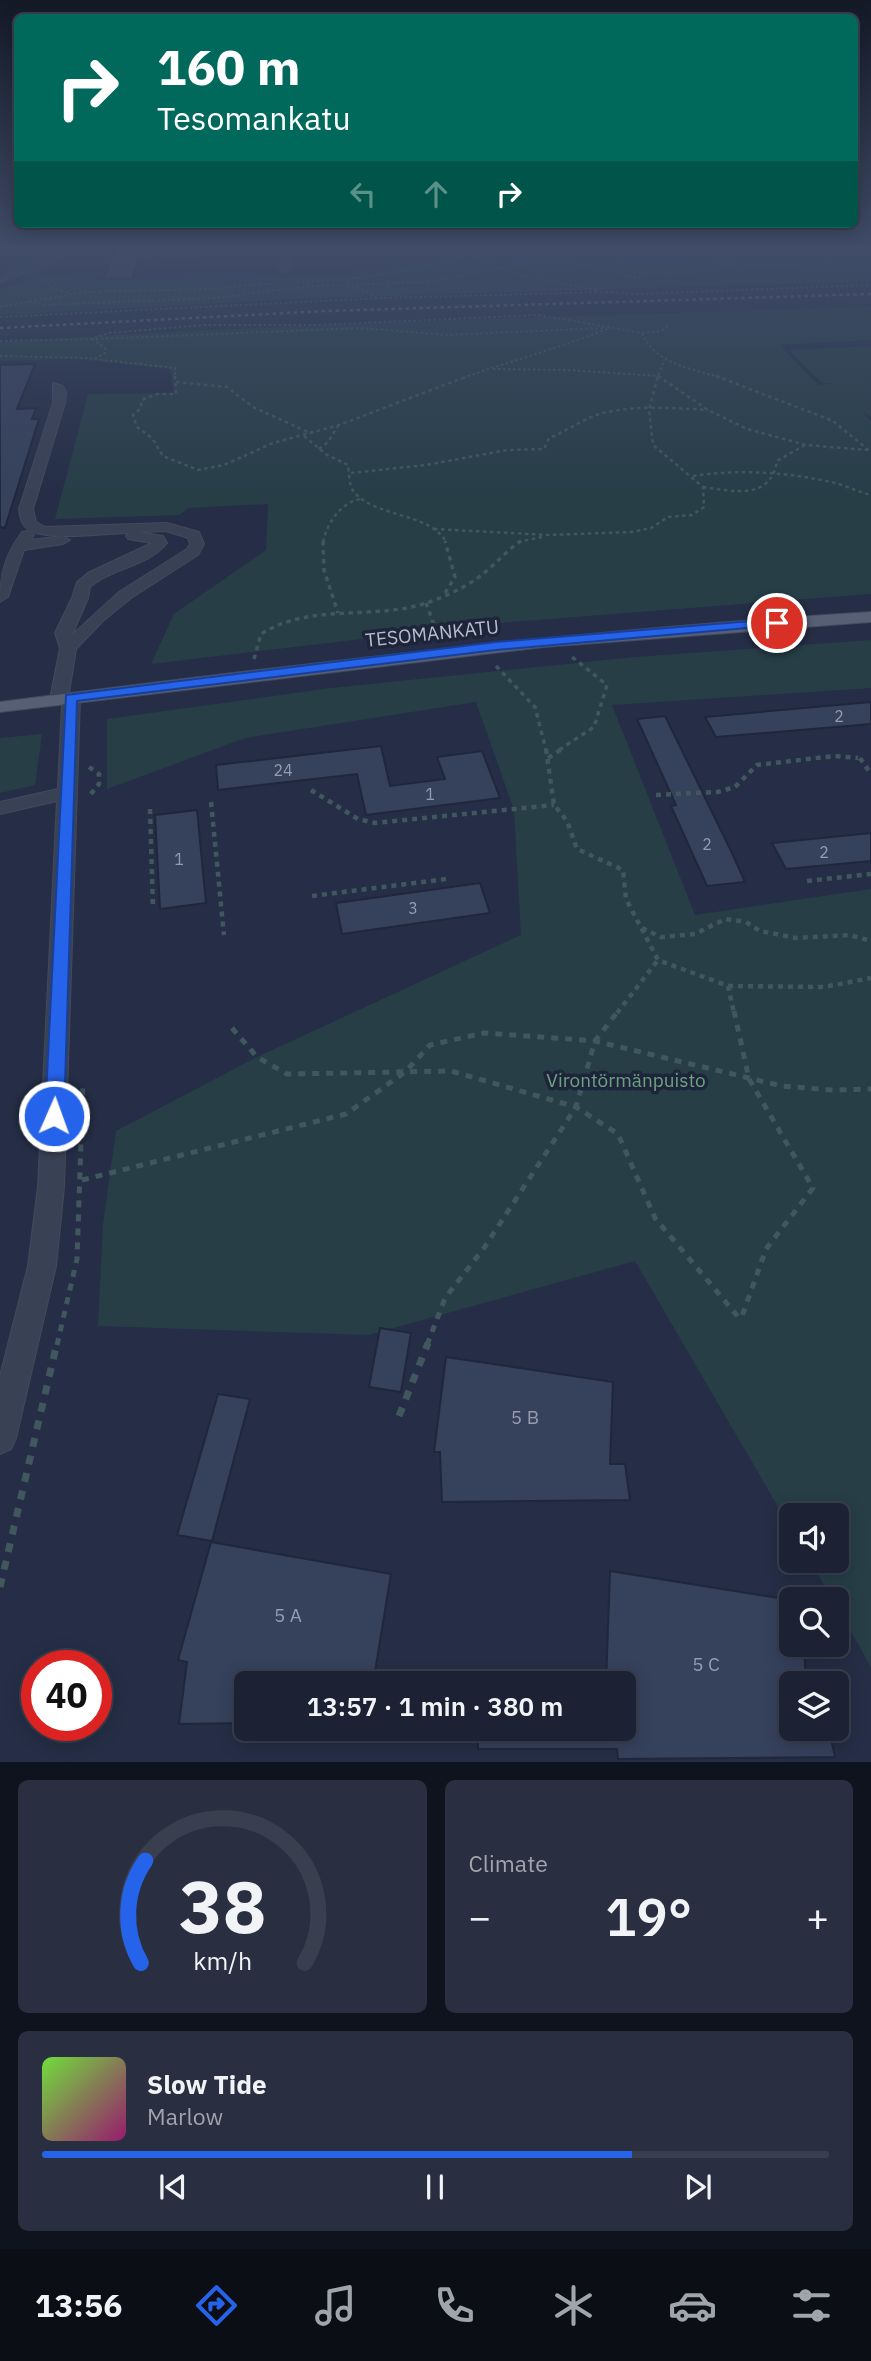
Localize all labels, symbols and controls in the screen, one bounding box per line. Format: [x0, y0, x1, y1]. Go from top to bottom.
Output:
text: 160 m [157, 35, 301, 98]
icon: right [42, 42, 133, 133]
text: Tesomankatu [157, 97, 351, 139]
icon: left [344, 175, 382, 213]
icon: ahead [417, 175, 455, 213]
icon: right [490, 175, 528, 213]
pin [747, 593, 807, 653]
icon: arrive [758, 604, 796, 642]
street label: TESOMANKATU [364, 614, 500, 652]
house number: 2 [834, 706, 844, 726]
house number: 24 [273, 760, 293, 780]
house number: 1 [425, 784, 435, 804]
house number: 2 [702, 834, 712, 854]
house number: 2 [819, 842, 829, 862]
house number: 1 [174, 849, 184, 869]
house number: 3 [408, 898, 418, 918]
park label: Virontörmänpuisto [546, 1068, 706, 1092]
position arrow [17, 1079, 91, 1153]
house number: 5 B [511, 1405, 539, 1429]
map controls [779, 1503, 849, 1741]
button: sound [779, 1503, 849, 1573]
button: search [779, 1587, 849, 1657]
house number: 5 A [274, 1603, 302, 1627]
speed limit sign: 40 [21, 1650, 112, 1741]
house number: 5 C [692, 1652, 720, 1676]
button: layers [779, 1671, 849, 1741]
text: 13:57 · 1 min · 380 m [307, 1689, 563, 1723]
text: Climate [469, 1848, 548, 1878]
text: 38 [179, 1858, 266, 1953]
text: 19° [605, 1883, 692, 1950]
text: − [469, 1892, 491, 1941]
text: + [806, 1892, 829, 1941]
text: km/h [193, 1943, 252, 1976]
text: Slow Tide [147, 2067, 267, 2101]
text: Marlow [147, 2101, 223, 2131]
icon: previous [154, 2168, 192, 2206]
icon: pause [416, 2168, 454, 2206]
icon: next [679, 2168, 717, 2206]
icon: directions [192, 2281, 241, 2330]
icon: music [311, 2281, 360, 2330]
icon: phone [430, 2281, 479, 2330]
icon: climate [549, 2281, 598, 2330]
icon: car [668, 2281, 717, 2330]
icon: filters [787, 2281, 836, 2330]
text: 13:56 [35, 2284, 122, 2326]

